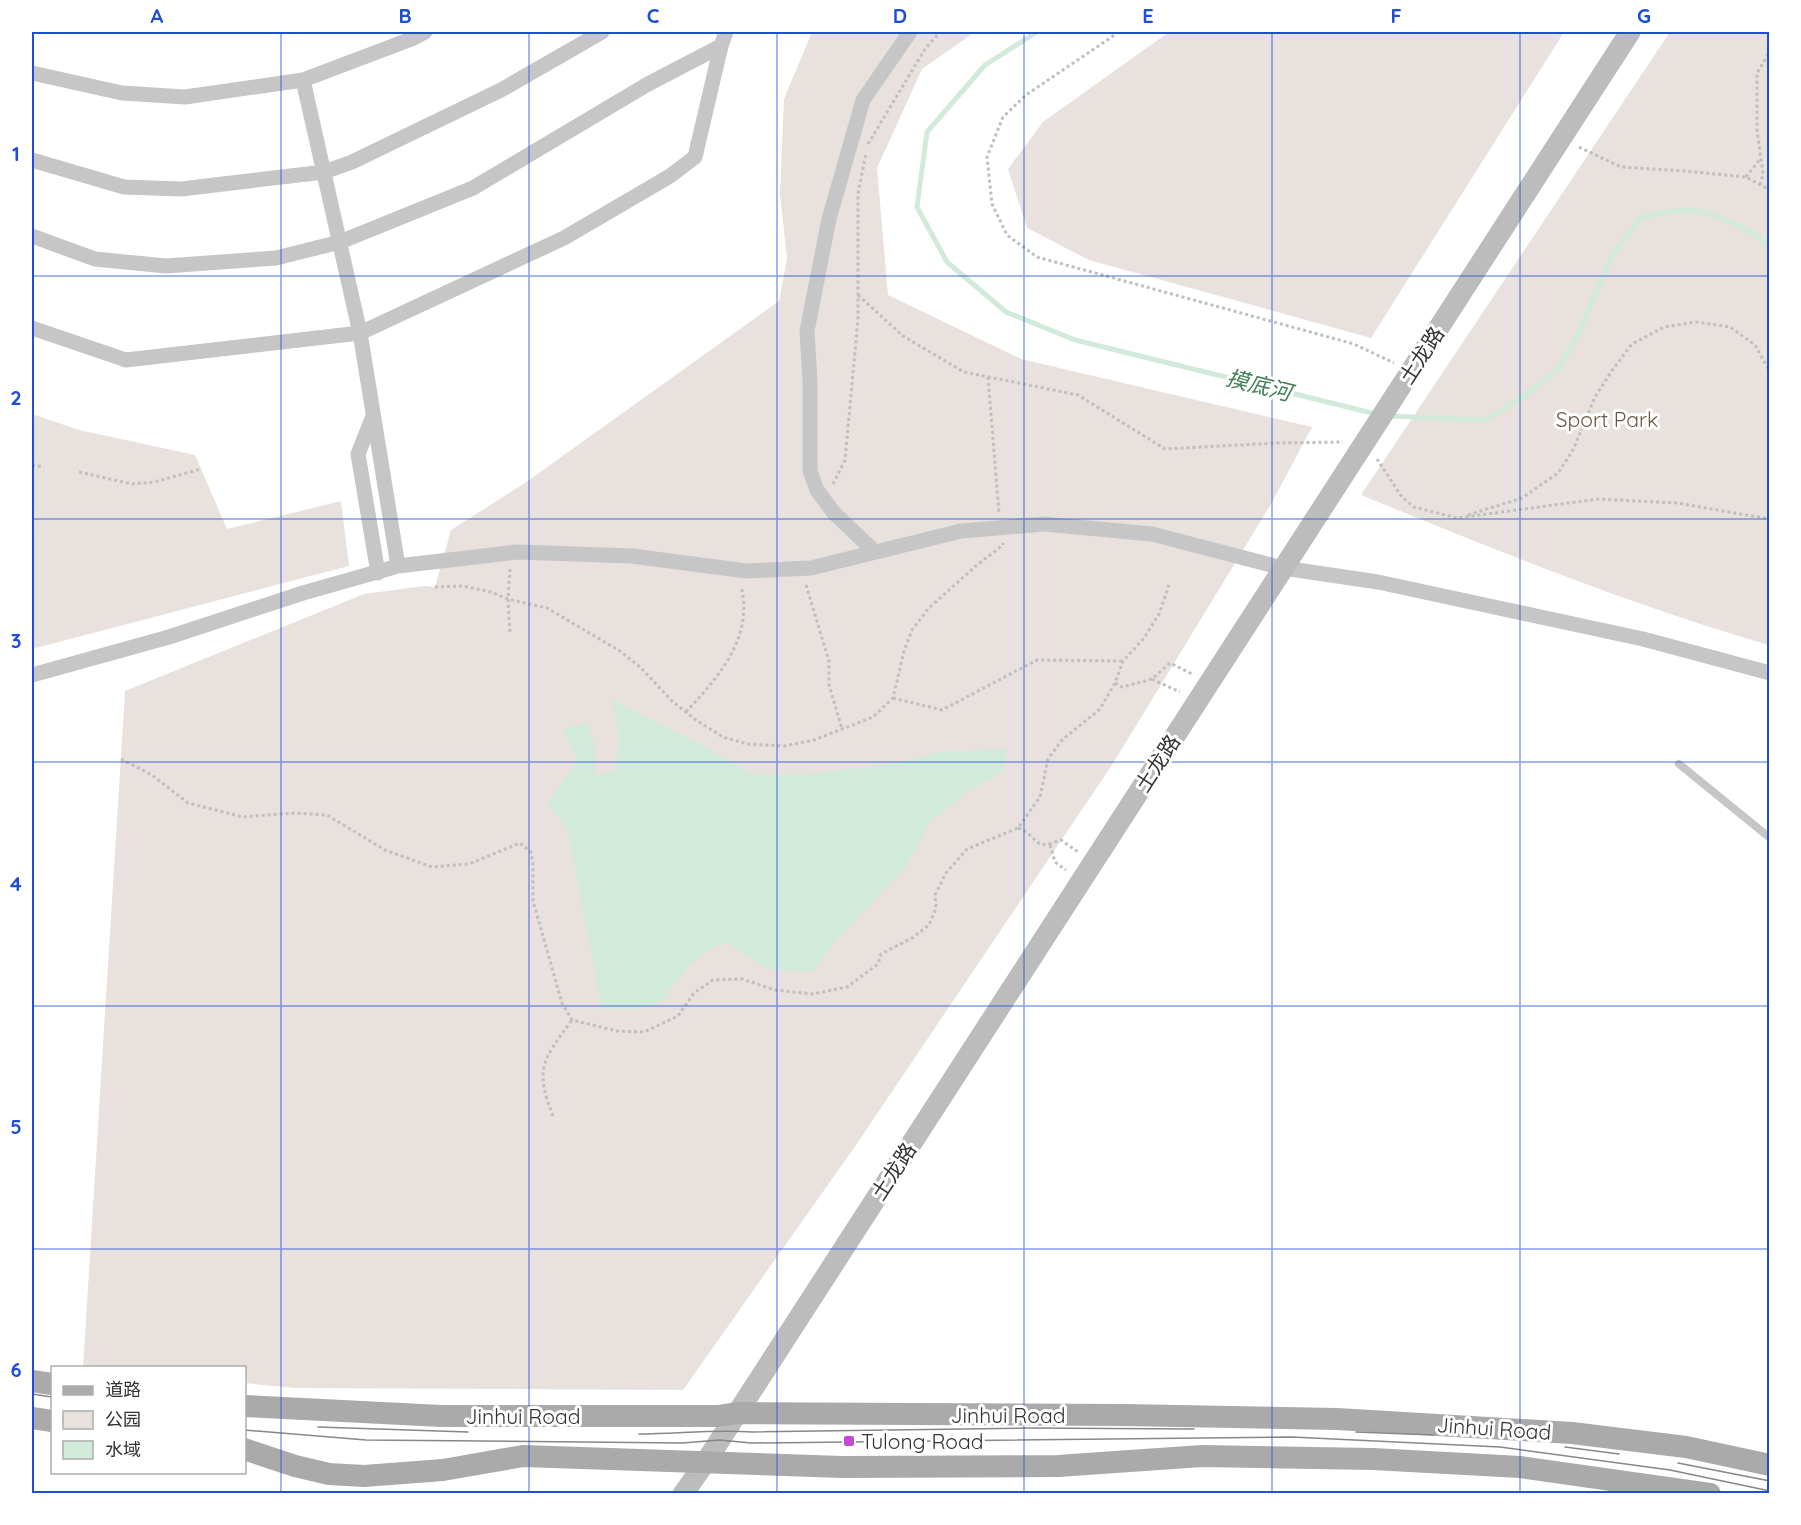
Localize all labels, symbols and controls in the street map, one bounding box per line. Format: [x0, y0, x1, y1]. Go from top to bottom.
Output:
text: A [151, 3, 164, 28]
text: B [398, 3, 412, 28]
text: C [647, 3, 660, 28]
text: D [893, 3, 907, 28]
text: E [1142, 3, 1154, 28]
text: F [1390, 3, 1402, 28]
text: G [1637, 3, 1651, 28]
text: 1 [12, 141, 20, 166]
street label: 土龙路 [1393, 322, 1449, 388]
water label: 摸底河 [1224, 363, 1298, 408]
text: 2 [10, 385, 22, 410]
park label: Sport Park [1556, 406, 1658, 432]
text: 3 [11, 628, 21, 653]
street label: 土龙路 [1129, 730, 1185, 796]
text: 4 [10, 871, 22, 896]
text: 5 [10, 1114, 22, 1139]
street label: 土龙路 [865, 1138, 921, 1204]
text: 6 [10, 1357, 22, 1382]
legend [51, 1366, 246, 1474]
text: 道路 [105, 1378, 141, 1401]
street label: Jinhui Road [951, 1402, 1065, 1428]
street label: Jinhui Road [466, 1403, 580, 1429]
text: 公园 [105, 1408, 141, 1431]
street label: Jinhui Road [1436, 1411, 1552, 1445]
place label: Tulong Road [861, 1428, 984, 1454]
marker: Tulong Road [842, 1434, 856, 1448]
text: 水域 [105, 1438, 141, 1461]

